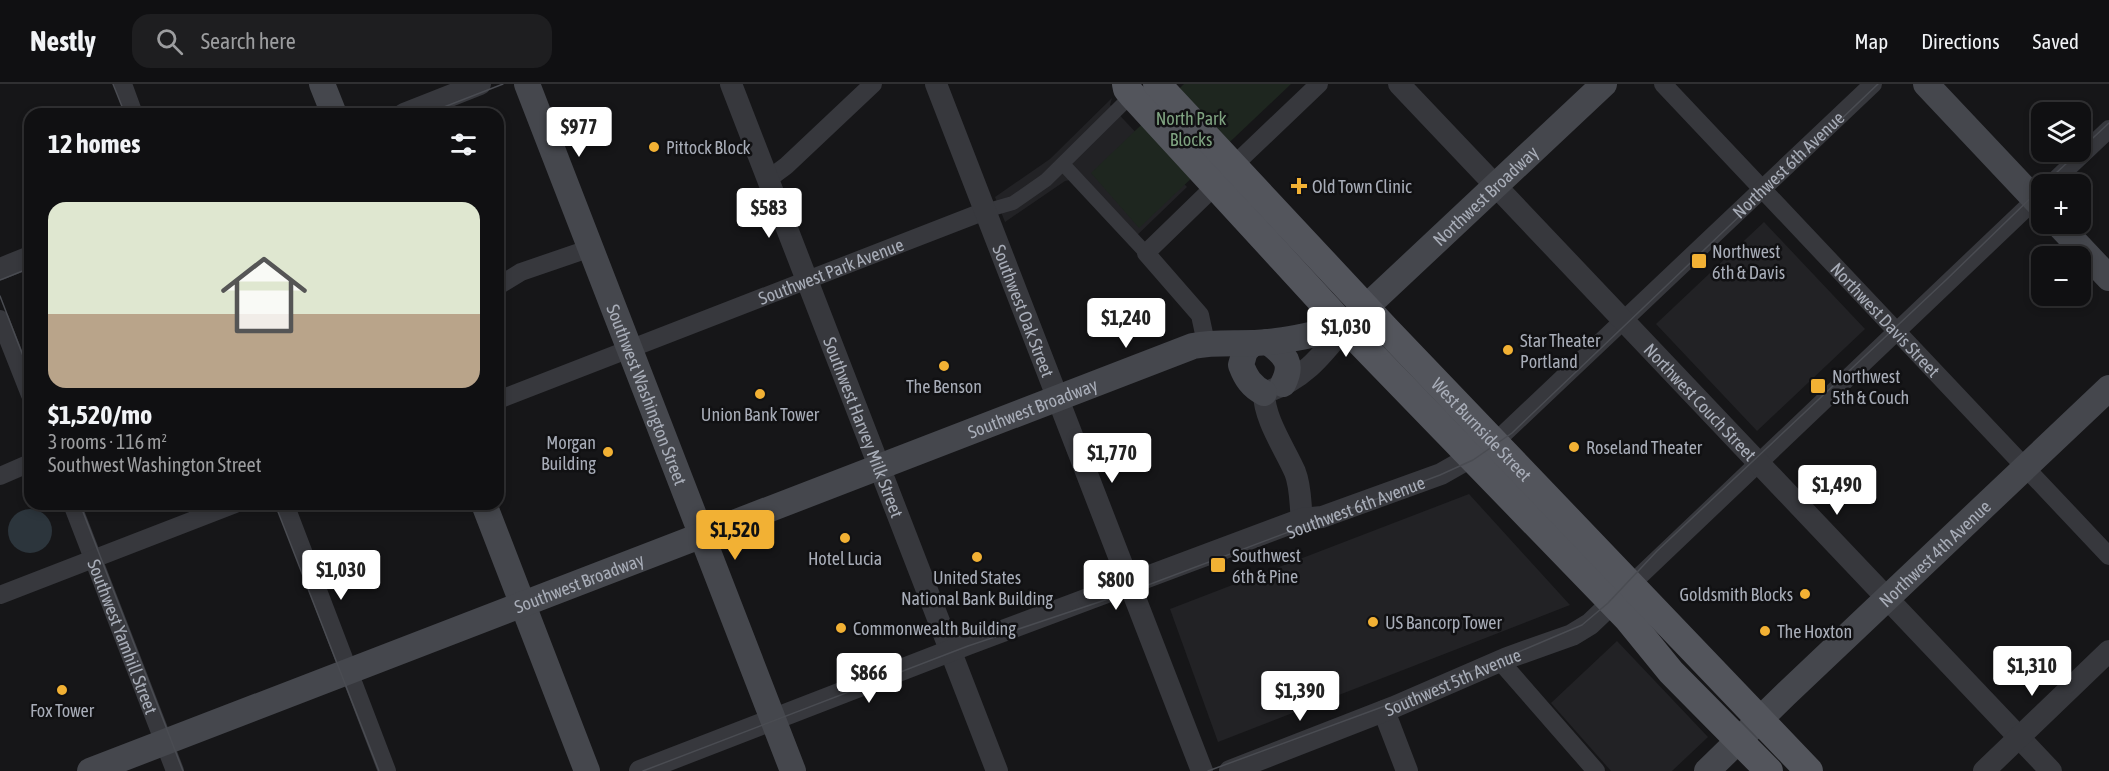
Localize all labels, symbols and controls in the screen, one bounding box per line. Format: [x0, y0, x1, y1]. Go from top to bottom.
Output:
search box [132, 14, 552, 68]
text: Nestly [30, 25, 96, 57]
icon: search [153, 25, 186, 58]
text: Search here [201, 28, 296, 54]
text: Map [1854, 29, 1888, 53]
text: Directions [1921, 29, 2000, 53]
text: Saved [2033, 29, 2079, 53]
map controls [2031, 102, 2091, 306]
button: layers [2031, 102, 2091, 162]
pin: $977 [543, 107, 615, 158]
street label: Northwest 6th Avenue [1728, 107, 1848, 222]
park label: North Park Blocks [1156, 108, 1226, 150]
text: $977 [561, 115, 597, 138]
icon: filters [447, 128, 480, 161]
text: 12 homes [48, 129, 141, 159]
place label: Pittock Block [666, 137, 751, 158]
marker: Pittock Block [647, 140, 661, 154]
street label: Northwest Broadway [1428, 141, 1542, 250]
button: + [2031, 174, 2091, 234]
place label: Old Town Clinic [1312, 176, 1412, 197]
marker: Old Town Clinic [1290, 177, 1308, 195]
pin: $583 [733, 188, 805, 239]
text: $583 [751, 196, 787, 219]
street label: Southwest Park Avenue [755, 233, 906, 308]
icon: home [210, 241, 318, 349]
street label: Southwest Oak Street [989, 241, 1059, 380]
place label: Northwest 6th & Davis [1712, 241, 1785, 283]
button: − [2031, 246, 2091, 306]
marker: Northwest 6th & Davis [1690, 252, 1708, 270]
street label: Northwest Davis Street [1827, 258, 1944, 381]
pin: $1,240 [1077, 298, 1175, 349]
street label: Southwest Washington Street [603, 301, 692, 488]
text: $1,240 [1101, 306, 1151, 329]
pin: $1,030 [1297, 307, 1395, 358]
text: $1,030 [1321, 315, 1371, 338]
place label: Star Theater Portland [1520, 330, 1601, 372]
street label: Southwest Harvey Milk Street [819, 334, 908, 520]
street label: Northwest Couch Street [1640, 339, 1761, 465]
marker: Star Theater Portland [1501, 343, 1515, 357]
marker: The Benson [937, 359, 951, 373]
place label: Northwest 5th & Couch [1832, 366, 1909, 408]
street label: Southwest Broadway [965, 373, 1100, 442]
street label: West Burnside Street [1427, 373, 1536, 485]
place label: The Benson [906, 376, 982, 397]
marker: Northwest 5th & Couch [1809, 377, 1827, 395]
marker: Union Bank Tower [753, 387, 767, 401]
text: $1,520/mo [48, 400, 152, 430]
place label: Union Bank Tower [701, 404, 820, 425]
text: 3 rooms · 116 m² [48, 430, 167, 453]
place label: Morgan Building [541, 432, 596, 474]
pin: $1,770 [1063, 433, 1161, 484]
place label: Roseland Theater [1586, 437, 1703, 458]
marker: Roseland Theater [1567, 440, 1581, 454]
text: $1,770 [1087, 441, 1137, 464]
marker: Morgan Building [601, 445, 615, 459]
text: Southwest Washington Street [48, 453, 261, 476]
pin: $1,490 [1788, 465, 1886, 516]
street label: Southwest 6th Avenue [1283, 471, 1428, 542]
text: $1,490 [1812, 473, 1862, 496]
street label: Northwest 4th Avenue [1875, 496, 1995, 611]
pin: $1,520 [686, 510, 784, 561]
text: $1,520 [710, 518, 760, 541]
marker: Hotel Lucia [838, 531, 852, 545]
place label: Southwest 6th & Pine [1232, 545, 1301, 587]
street label: Southwest Broadway [511, 548, 647, 617]
place label: Hotel Lucia [808, 548, 882, 569]
pin: $1,030 [292, 550, 390, 601]
marker: United States National Bank Building [970, 550, 984, 564]
street label: Southwest Yamhill Street [84, 556, 162, 717]
marker: Southwest 6th & Pine [1209, 556, 1227, 574]
text: $1,030 [316, 558, 366, 581]
pin: $800 [1080, 560, 1152, 611]
place label: United States National Bank Building [901, 567, 1053, 609]
text: $800 [1098, 568, 1134, 591]
place label: Goldsmith Blocks [1680, 584, 1793, 605]
marker: Goldsmith Blocks [1798, 587, 1812, 601]
place label: US Bancorp Tower [1385, 612, 1503, 633]
marker: US Bancorp Tower [1366, 615, 1380, 629]
place label: Commonwealth Building [853, 618, 1016, 639]
marker: Commonwealth Building [834, 621, 848, 635]
place label: The Hoxton [1777, 621, 1852, 642]
marker: The Hoxton [1758, 624, 1772, 638]
street label: Southwest 5th Avenue [1382, 643, 1524, 720]
pin: $1,310 [1983, 646, 2081, 697]
pin: $866 [833, 653, 905, 704]
text: $1,310 [2007, 654, 2057, 677]
text: $866 [851, 661, 887, 684]
pin: $1,390 [1251, 671, 1349, 722]
text: $1,390 [1275, 679, 1325, 702]
marker: Fox Tower [55, 683, 69, 697]
place label: Fox Tower [30, 700, 95, 721]

